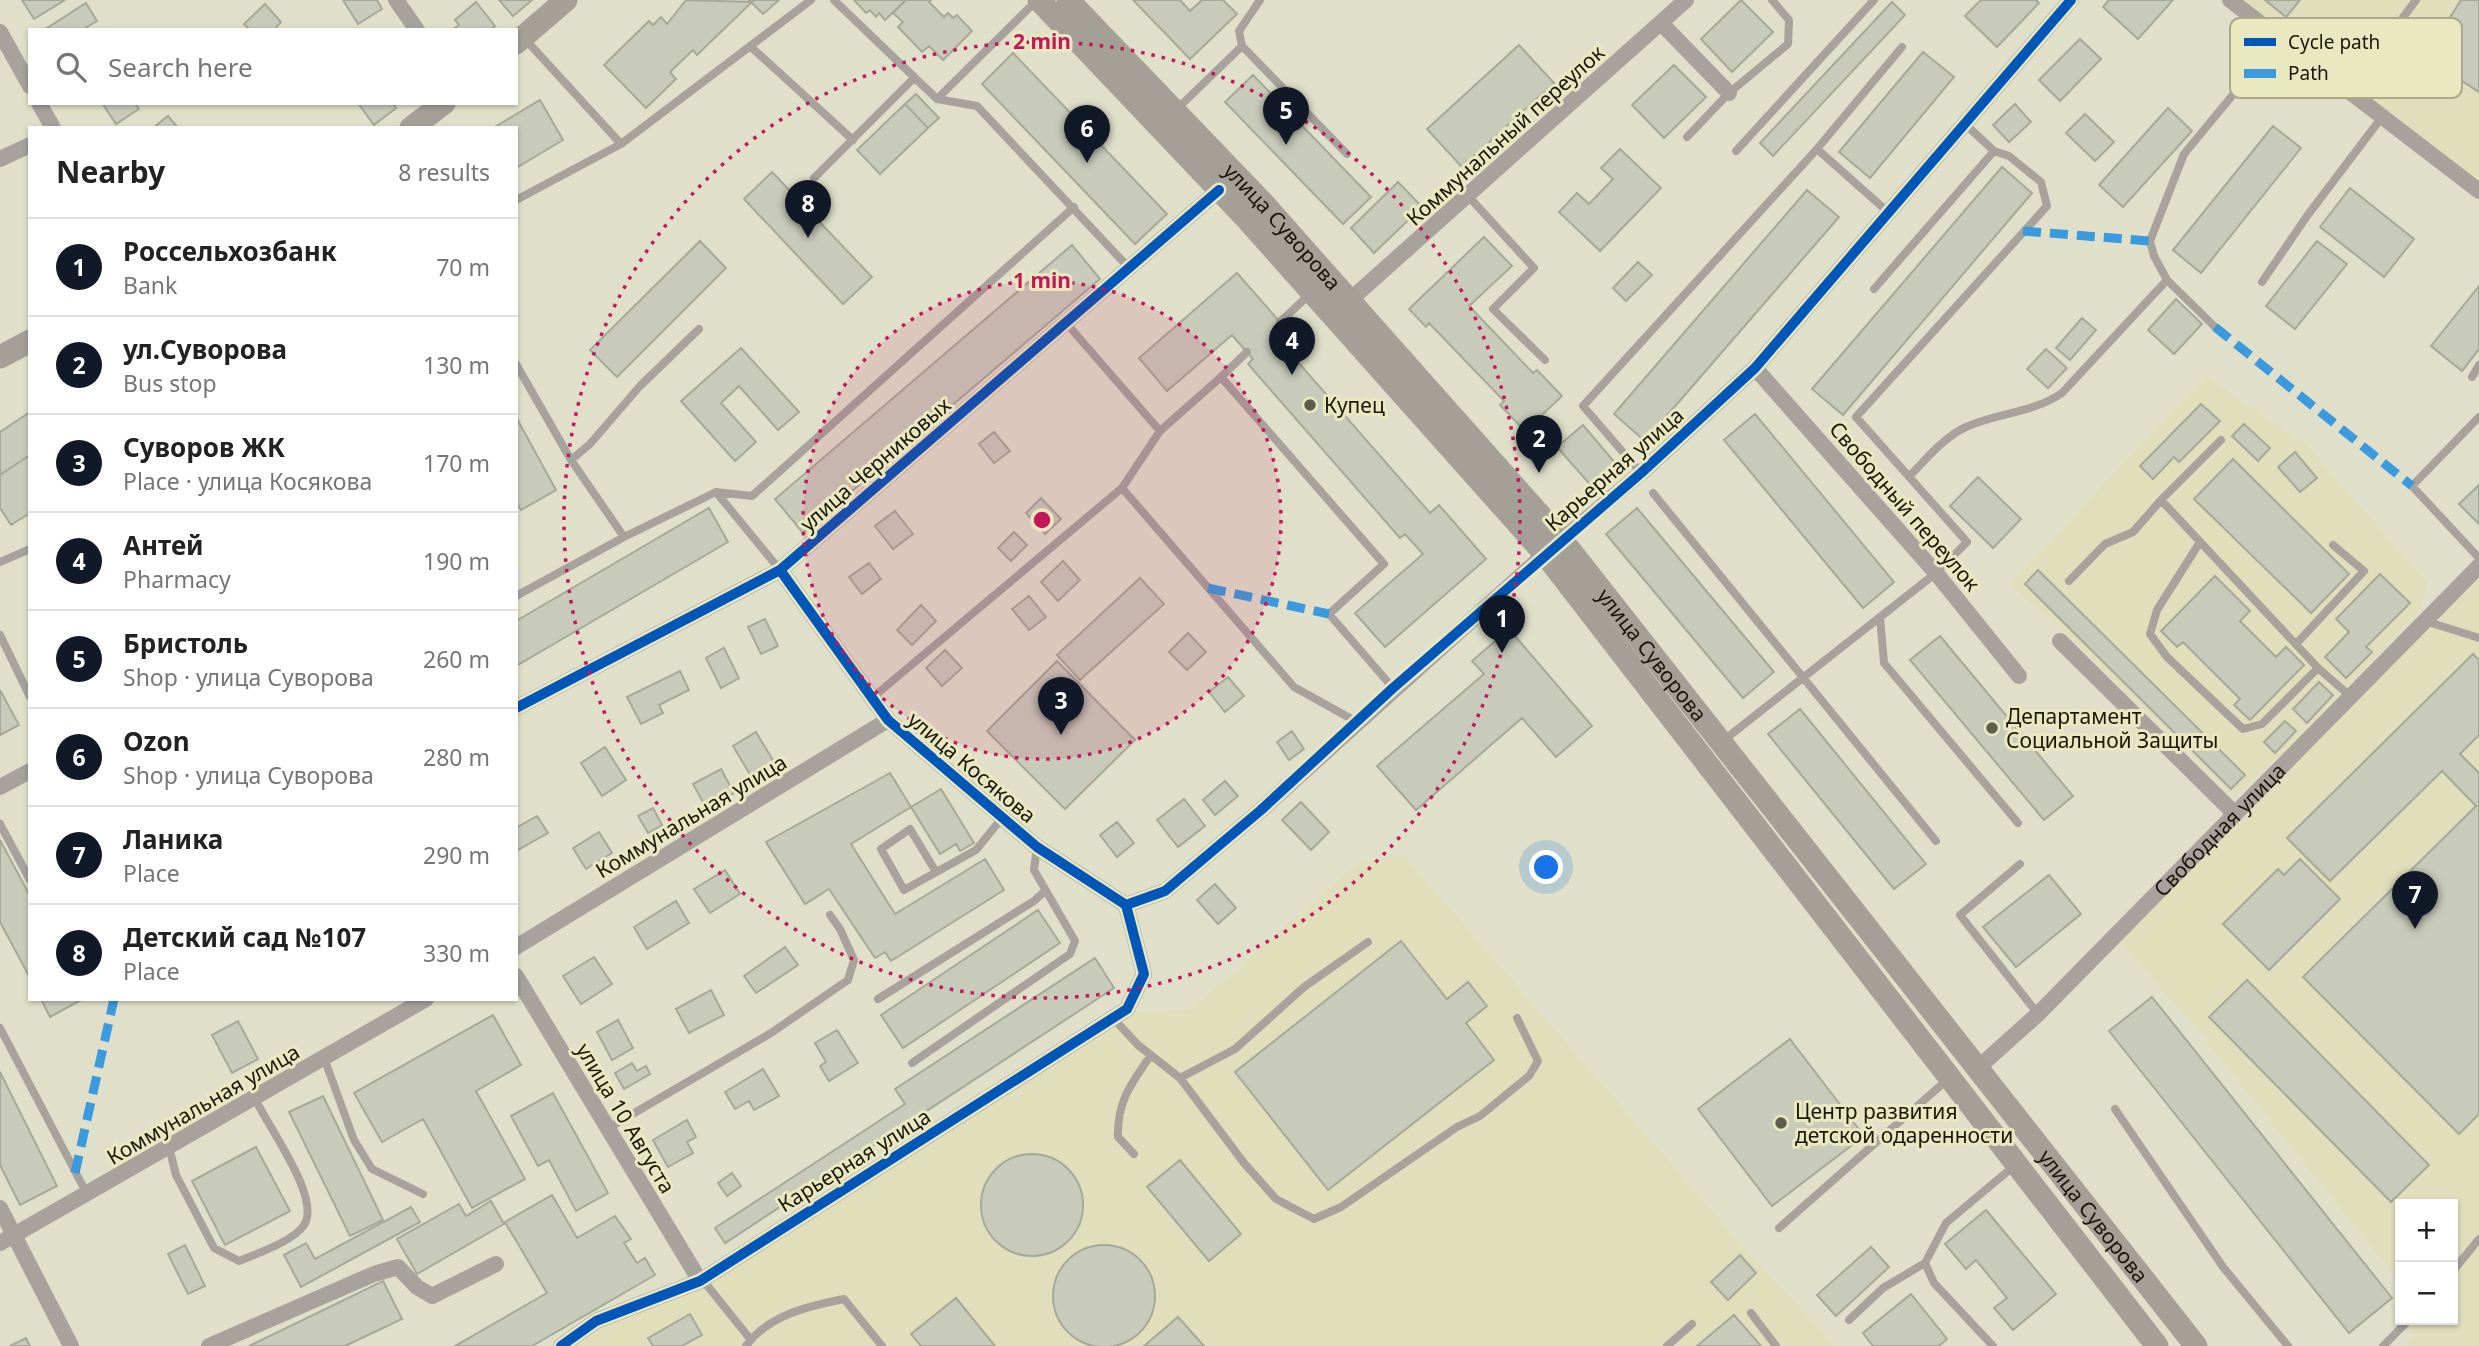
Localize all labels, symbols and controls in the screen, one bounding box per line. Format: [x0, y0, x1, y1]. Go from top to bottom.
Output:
legend [2230, 18, 2462, 98]
text: 2 min [1013, 27, 1071, 55]
search box [28, 28, 518, 105]
text: Cycle path [2288, 29, 2380, 55]
street label: Коммунальный переулок [1400, 38, 1610, 232]
icon: search [52, 48, 90, 86]
text: Search here [108, 49, 253, 85]
text: Path [2288, 60, 2329, 86]
pin: 5 [1263, 87, 1309, 145]
pin: 6 [1064, 105, 1110, 163]
text: Nearby [56, 151, 165, 192]
text: 8 results [398, 156, 490, 188]
street label: улица Суворова [1218, 157, 1348, 296]
pin: 8 [785, 180, 831, 238]
text: Россельхозбанк [123, 233, 337, 269]
text: 1 [72, 251, 86, 283]
text: 70 m [436, 251, 490, 283]
text: 1 min [1013, 266, 1071, 294]
text: Bank [123, 269, 177, 301]
pin: 4 [1269, 317, 1315, 375]
text: ул.Суворова [123, 331, 287, 367]
text: 2 [72, 349, 86, 381]
text: 130 m [423, 349, 490, 381]
text: Bus stop [123, 367, 217, 399]
street label: улица Черниковых [794, 391, 957, 537]
place label: Купец [1324, 391, 1385, 419]
marker: Купец [1302, 397, 1318, 413]
street label: Карьерная улица [1539, 401, 1689, 537]
pin: 2 [1516, 415, 1562, 473]
street label: Свободный переулок [1823, 415, 1987, 597]
text: Суворов ЖК [123, 429, 285, 465]
text: 3 [72, 447, 86, 479]
text: 170 m [423, 447, 490, 479]
text: Place · улица Косякова [123, 465, 372, 497]
centre of rings [1030, 508, 1054, 532]
text: Антей [123, 527, 204, 563]
text: 4 [72, 545, 86, 577]
text: 190 m [423, 545, 490, 577]
text: Pharmacy [123, 563, 231, 595]
street label: улица Суворова [1591, 582, 1713, 727]
pin: 1 [1479, 595, 1525, 653]
text: Бристоль [123, 625, 248, 661]
text: 5 [72, 643, 86, 675]
text: 260 m [423, 643, 490, 675]
text: Shop · улица Суворова [123, 661, 374, 693]
pin: 3 [1038, 677, 1084, 735]
place label: Департамент Социальной Защиты [2006, 702, 2219, 754]
street label: улица Косякова [902, 705, 1042, 829]
marker: Департамент Социальной Защиты [1984, 720, 2000, 736]
text: Ozon [123, 723, 190, 759]
text: 6 [72, 741, 86, 773]
text: 280 m [423, 741, 490, 773]
street label: Коммунальная улица [590, 748, 792, 884]
street label: Свободная улица [2147, 757, 2292, 903]
text: Shop · улица Суворова [123, 759, 374, 791]
text: Ланика [123, 821, 223, 857]
text: 7 [72, 839, 86, 871]
text: 290 m [423, 839, 490, 871]
your location [1529, 850, 1563, 884]
text: Place [123, 857, 180, 889]
pin: 7 [2392, 871, 2438, 929]
text: Детский сад №107 [123, 919, 366, 955]
text: 8 [72, 937, 86, 969]
text: 330 m [423, 937, 490, 969]
text: Place [123, 955, 180, 987]
street label: Коммунальная улица [102, 1037, 304, 1171]
street label: улица 10 Августа [570, 1038, 682, 1198]
place label: Центр развития детской одаренности [1795, 1097, 2013, 1149]
street label: Карьерная улица [772, 1102, 936, 1218]
marker: Центр развития детской одаренности [1773, 1115, 1789, 1131]
street label: улица Суворова [2033, 1143, 2155, 1288]
map controls [2395, 1199, 2458, 1325]
button: + [2395, 1199, 2458, 1262]
button: − [2395, 1262, 2458, 1325]

